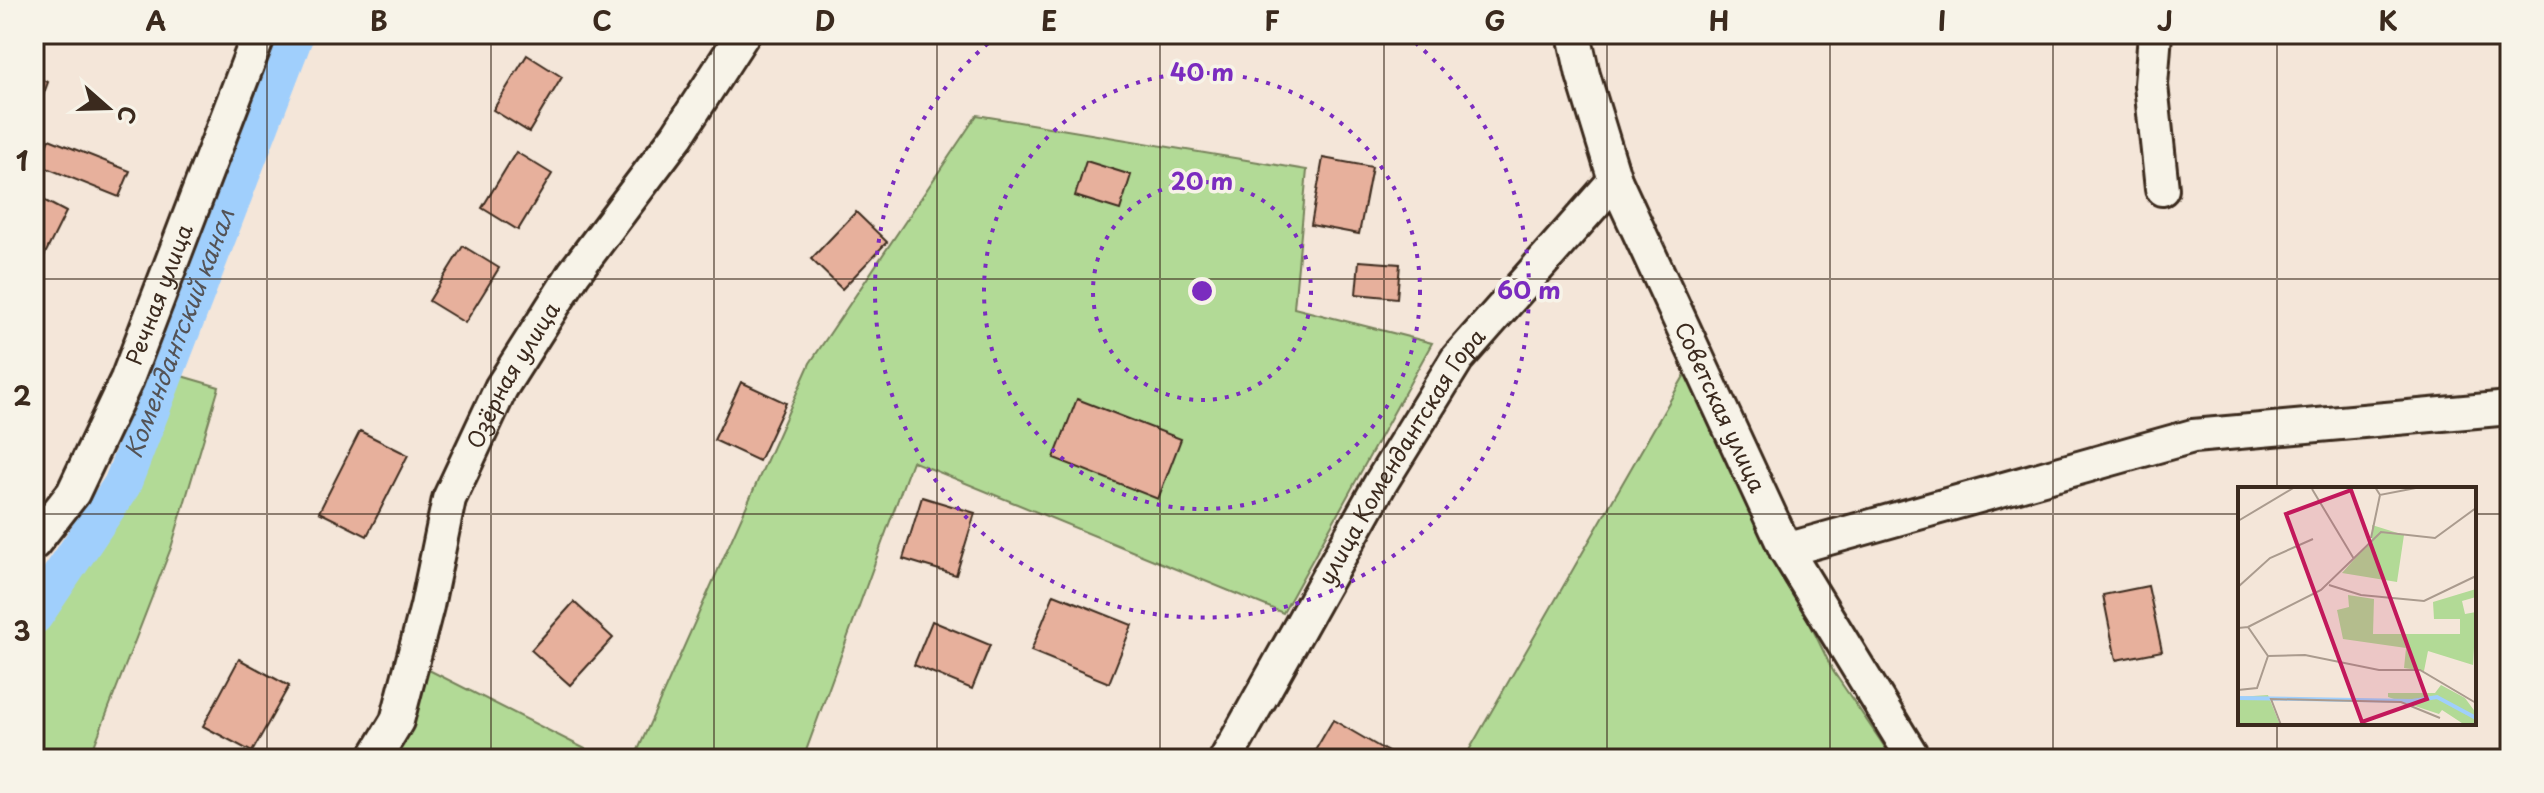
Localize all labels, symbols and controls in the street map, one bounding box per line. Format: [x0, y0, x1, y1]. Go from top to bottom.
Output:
text: A [146, 1, 166, 40]
text: B [370, 1, 388, 40]
text: C [592, 1, 612, 40]
text: D [815, 1, 835, 40]
text: E [1041, 1, 1057, 40]
text: F [1264, 1, 1280, 40]
text: G [1484, 1, 1506, 40]
text: H [1709, 1, 1729, 40]
text: I [1938, 1, 1946, 40]
text: J [2157, 1, 2173, 40]
text: K [2378, 1, 2398, 40]
text: 40 m [1170, 53, 1234, 89]
north arrow [68, 68, 148, 148]
text: С [110, 102, 147, 129]
text: 1 [16, 141, 28, 180]
text: 20 m [1171, 162, 1233, 198]
water label: Комендантский канал [114, 203, 242, 463]
street label: Речная улица [116, 219, 200, 369]
text: 60 m [1497, 271, 1561, 307]
centre of rings [1188, 277, 1216, 305]
street label: Озёрная улица [457, 295, 567, 453]
street label: Советская улица [1668, 316, 1775, 497]
street label: улица Комендантская Гора [1309, 320, 1492, 590]
text: 2 [13, 376, 31, 415]
inset map [2238, 487, 2476, 725]
text: 3 [13, 611, 31, 650]

